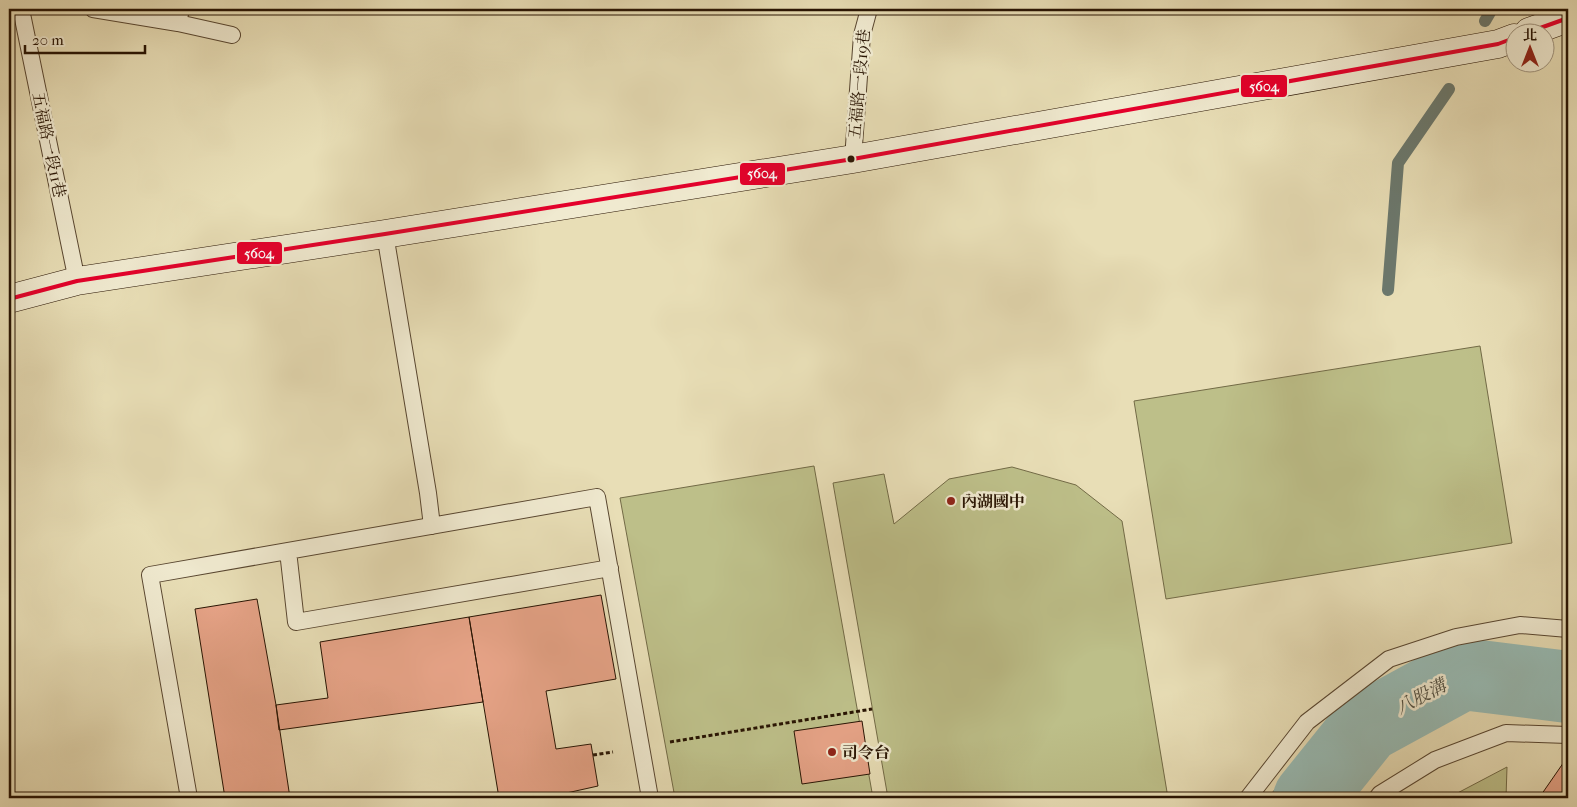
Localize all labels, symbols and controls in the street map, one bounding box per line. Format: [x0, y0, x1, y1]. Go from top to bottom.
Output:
scale bar [25, 22, 145, 54]
north arrow [1504, 22, 1554, 72]
text: 北 [1523, 27, 1537, 44]
street label: 五福路一段19巷 [845, 28, 873, 140]
text: 20 m [32, 31, 64, 49]
line badge: 5604 [1240, 74, 1288, 98]
text: 5604 [1249, 78, 1279, 95]
street label: 五福路一段11巷 [29, 90, 69, 200]
unlabelled marker [846, 154, 856, 164]
line badge: 5604 [739, 162, 786, 186]
text: 5604 [747, 165, 777, 182]
line badge: 5604 [236, 241, 283, 265]
text: 5604 [244, 245, 274, 262]
place label: 內湖國中 [961, 492, 1025, 511]
marker: 內湖國中 [945, 495, 957, 507]
water label: 八股溝 [1392, 674, 1452, 719]
place label: 司令台 [842, 743, 890, 762]
marker: 司令台 [826, 746, 838, 758]

